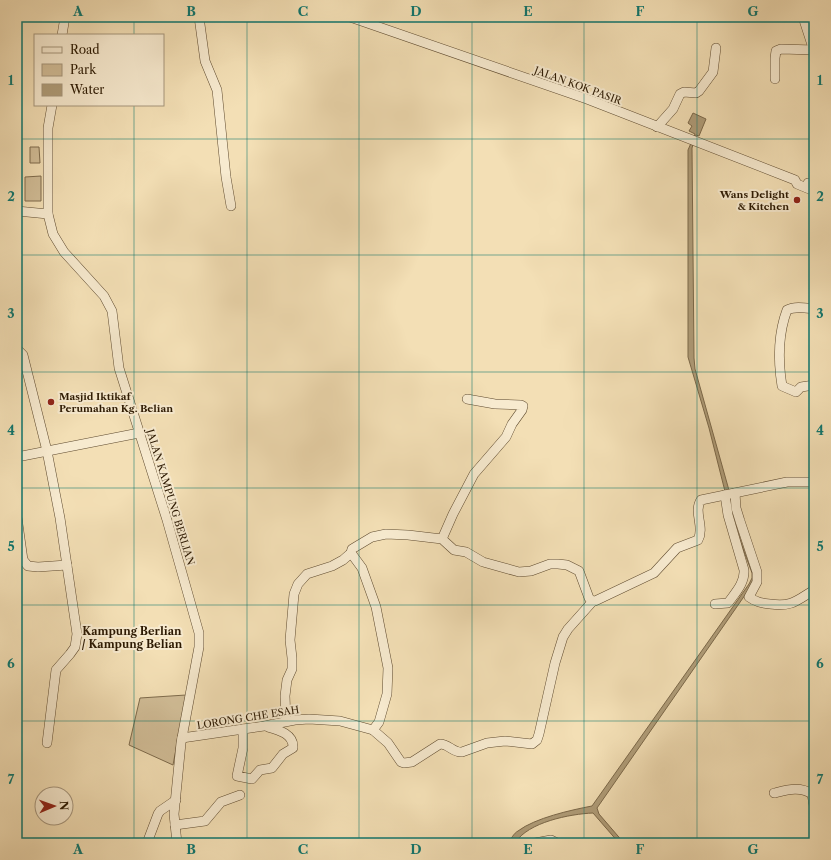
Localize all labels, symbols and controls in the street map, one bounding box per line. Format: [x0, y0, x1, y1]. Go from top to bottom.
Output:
text: A [72, 3, 84, 19]
text: B [186, 3, 196, 19]
text: C [298, 3, 308, 19]
text: D [410, 3, 422, 19]
text: E [523, 3, 533, 19]
text: F [636, 3, 645, 19]
text: G [747, 3, 759, 19]
legend [34, 34, 164, 106]
text: Road [70, 42, 100, 57]
text: Park [70, 62, 97, 77]
street label: JALAN KOK PASIR [530, 63, 624, 108]
text: 1 [8, 72, 14, 88]
text: 1 [817, 72, 823, 88]
text: Water [69, 82, 104, 97]
text: 2 [7, 188, 15, 204]
place label: Wans Delight & Kitchen [719, 188, 789, 213]
text: 2 [816, 188, 824, 204]
marker: Wans Delight & Kitchen [792, 195, 802, 205]
text: 3 [7, 305, 15, 321]
text: 3 [816, 305, 824, 321]
place label: Masjid Iktikaf Perumahan Kg. Belian [59, 390, 173, 415]
marker: Masjid Iktikaf Perumahan Kg. Belian [46, 397, 56, 407]
text: 4 [7, 422, 15, 438]
text: 4 [816, 422, 824, 438]
street label: JALAN KAMPUNG BERLIAN [143, 426, 197, 567]
text: 5 [7, 538, 15, 554]
text: 5 [816, 538, 824, 554]
district label: Kampung Berlian / Kampung Belian [82, 624, 183, 651]
text: 6 [7, 655, 15, 671]
text: 6 [816, 655, 824, 671]
street label: LORONG CHE ESAH [196, 703, 301, 732]
text: 7 [8, 771, 15, 787]
text: 7 [817, 771, 824, 787]
north arrow [34, 786, 74, 826]
text: N [57, 801, 71, 811]
text: A [72, 841, 84, 857]
text: B [186, 841, 196, 857]
text: C [298, 841, 308, 857]
text: D [410, 841, 422, 857]
text: E [523, 841, 533, 857]
text: F [636, 841, 645, 857]
text: G [747, 841, 759, 857]

